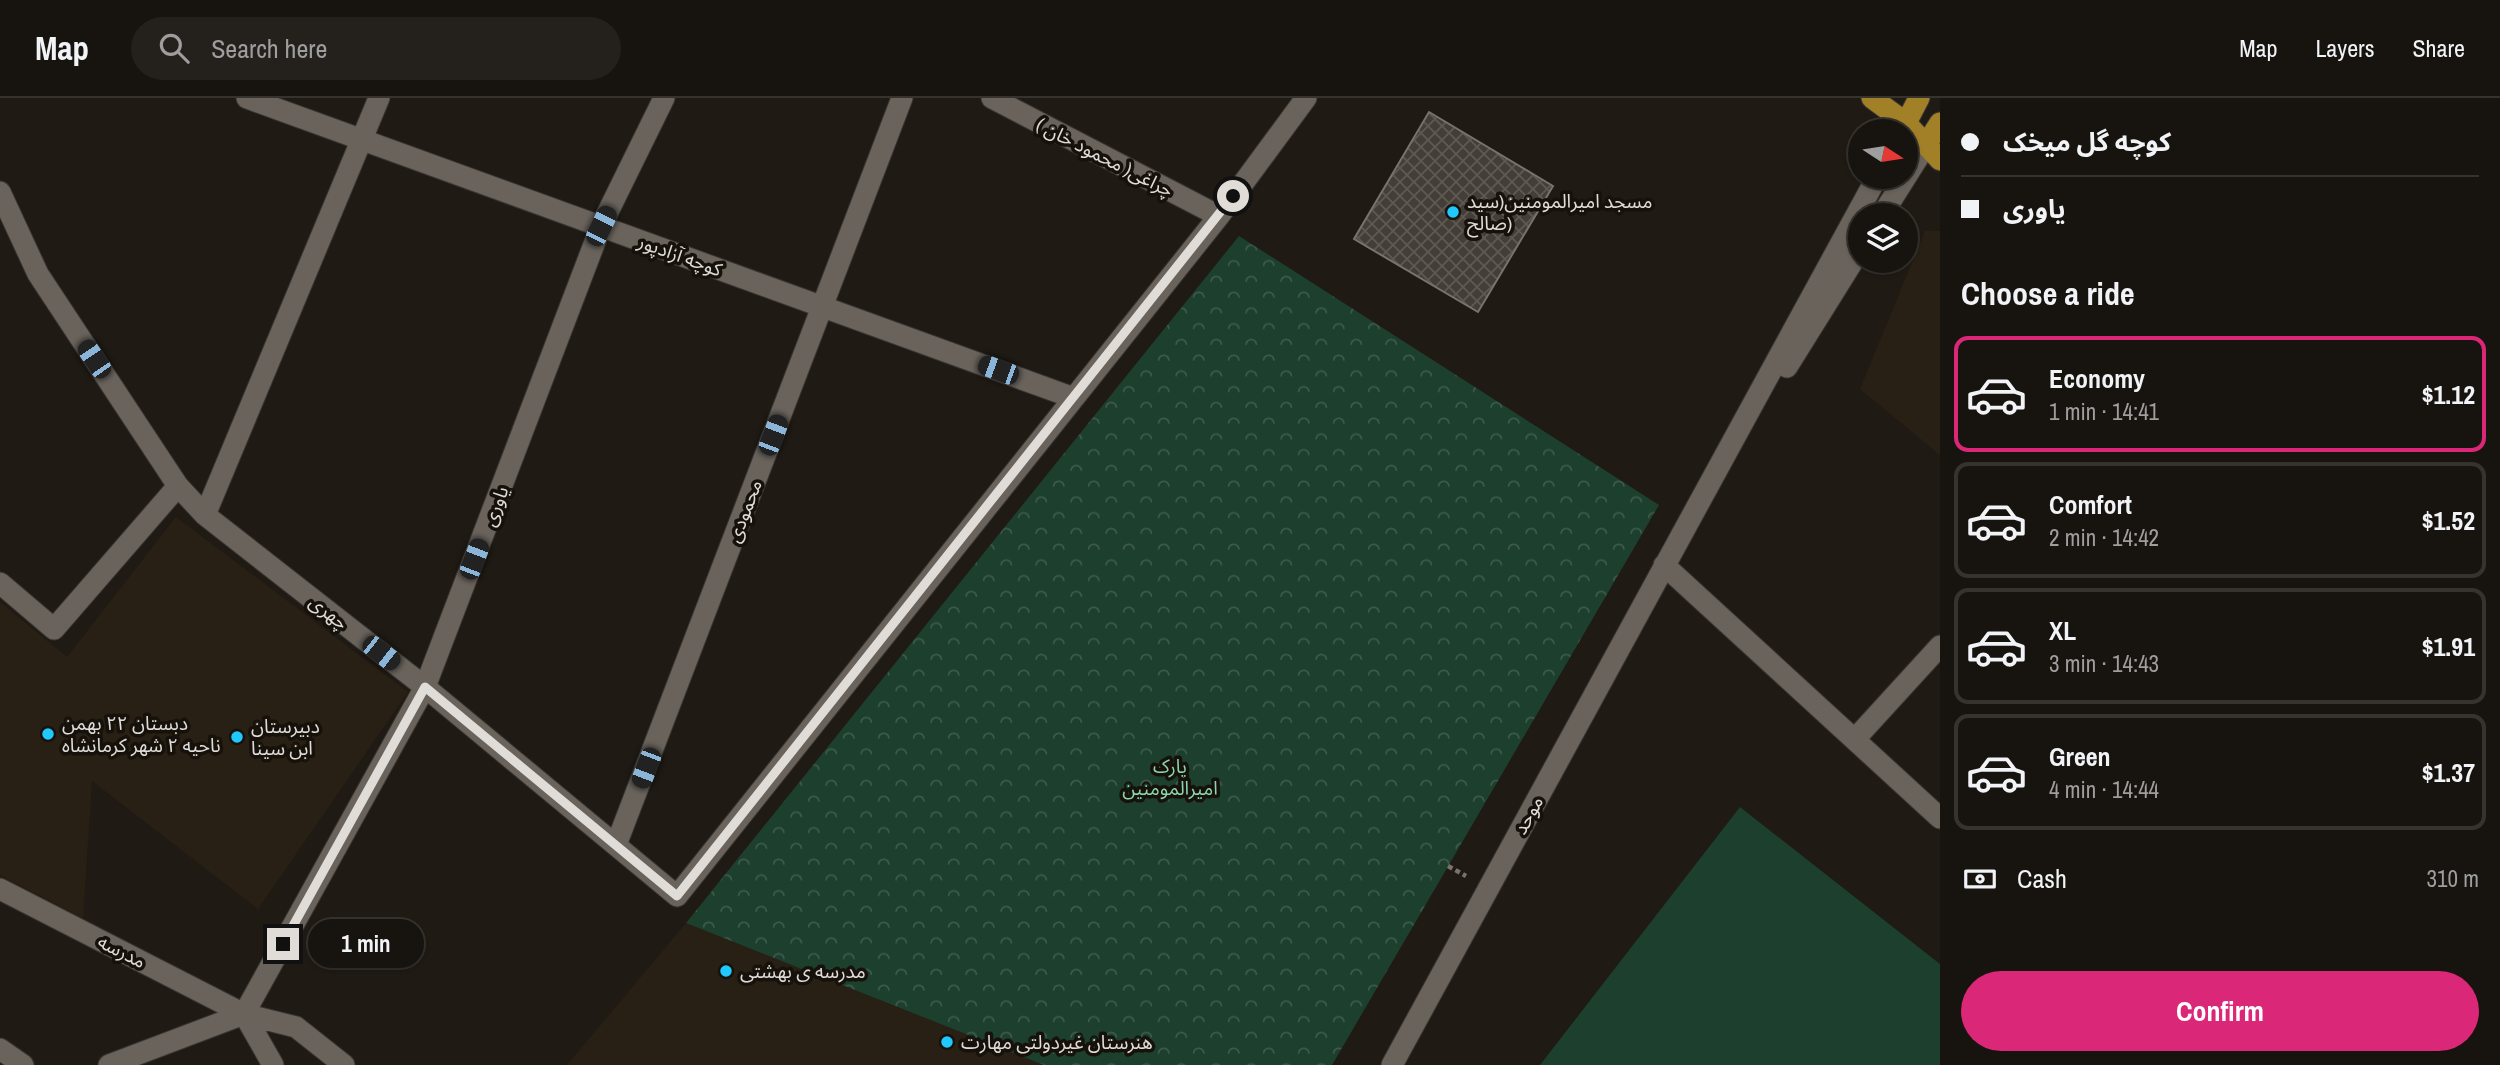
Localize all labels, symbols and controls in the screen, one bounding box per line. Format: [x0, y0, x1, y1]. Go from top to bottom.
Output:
search box [131, 17, 621, 80]
text: Map [35, 26, 89, 70]
icon: search [155, 29, 193, 67]
text: Search here [211, 31, 327, 66]
text: Map [2239, 32, 2277, 64]
text: Layers [2315, 32, 2374, 64]
text: Share [2412, 32, 2465, 64]
street label: چراغی( محمود خان ) [1032, 111, 1178, 203]
north arrow [1848, 119, 1918, 189]
map controls [1848, 119, 1918, 273]
text: کوچه گل میخک [2003, 124, 2171, 159]
route start [1217, 180, 1249, 212]
place label: مسجد امیرالمومنین(سید صالح) [1467, 188, 1652, 238]
text: یاوری [2003, 191, 2066, 226]
car [583, 203, 620, 249]
button: layers [1848, 203, 1918, 273]
marker: مسجد امیرالمومنین(سید صالح) [1445, 204, 1461, 220]
street label: کوچه آزادپور [633, 227, 727, 283]
text: Choose a ride [1961, 272, 2135, 315]
car [74, 336, 115, 382]
car [975, 353, 1022, 387]
text: Economy [2049, 361, 2145, 396]
icon: car [1965, 363, 2028, 426]
text: $1.12 [2422, 377, 2475, 412]
text: 1 min · 14:41 [2049, 396, 2159, 427]
car [756, 412, 791, 458]
street label: محمودی [720, 476, 768, 546]
street label: یاوری [475, 482, 515, 530]
text: Comfort [2049, 487, 2132, 522]
icon: car [1965, 489, 2028, 552]
text: $1.52 [2422, 503, 2475, 538]
text: 2 min · 14:42 [2049, 522, 2159, 553]
car [457, 536, 492, 582]
street label: چهری [304, 589, 354, 635]
text: XL [2049, 613, 2076, 648]
icon: car [1965, 615, 2028, 678]
text: $1.91 [2422, 629, 2475, 664]
car [358, 632, 405, 674]
text: 3 min · 14:43 [2049, 648, 2159, 679]
place label: دبستان ۲۲ بهمن ناحیه ۲ شهر کرمانشاه [62, 710, 221, 758]
place label: دبیرستان ابن سینا [251, 713, 320, 761]
marker: دبستان ۲۲ بهمن ناحیه ۲ شهر کرمانشاه [40, 726, 56, 742]
marker: دبیرستان ابن سینا [229, 729, 245, 745]
text: Green [2049, 739, 2111, 774]
icon: car [1965, 741, 2028, 804]
car [629, 745, 664, 791]
park label: پارک امیرالمومنین [1122, 753, 1218, 801]
text: $1.37 [2422, 755, 2475, 790]
text: 4 min · 14:44 [2049, 774, 2159, 805]
street label: موحد [1507, 791, 1549, 839]
icon: cash [1961, 860, 1999, 898]
text: Cash [2017, 861, 2067, 896]
text: 310 m [2427, 863, 2479, 894]
callout: 1 min [308, 920, 423, 968]
street label: مدرسه [94, 928, 150, 974]
route end [267, 928, 299, 960]
text: 1 min [341, 928, 391, 959]
place label: مدرسه ی بهشتی [740, 958, 866, 984]
marker: مدرسه ی بهشتی [718, 963, 734, 979]
button: Confirm [1961, 971, 2479, 1051]
place label: هنرستان غیردولتی مهارت [961, 1029, 1153, 1055]
marker: هنرستان غیردولتی مهارت [939, 1034, 955, 1050]

